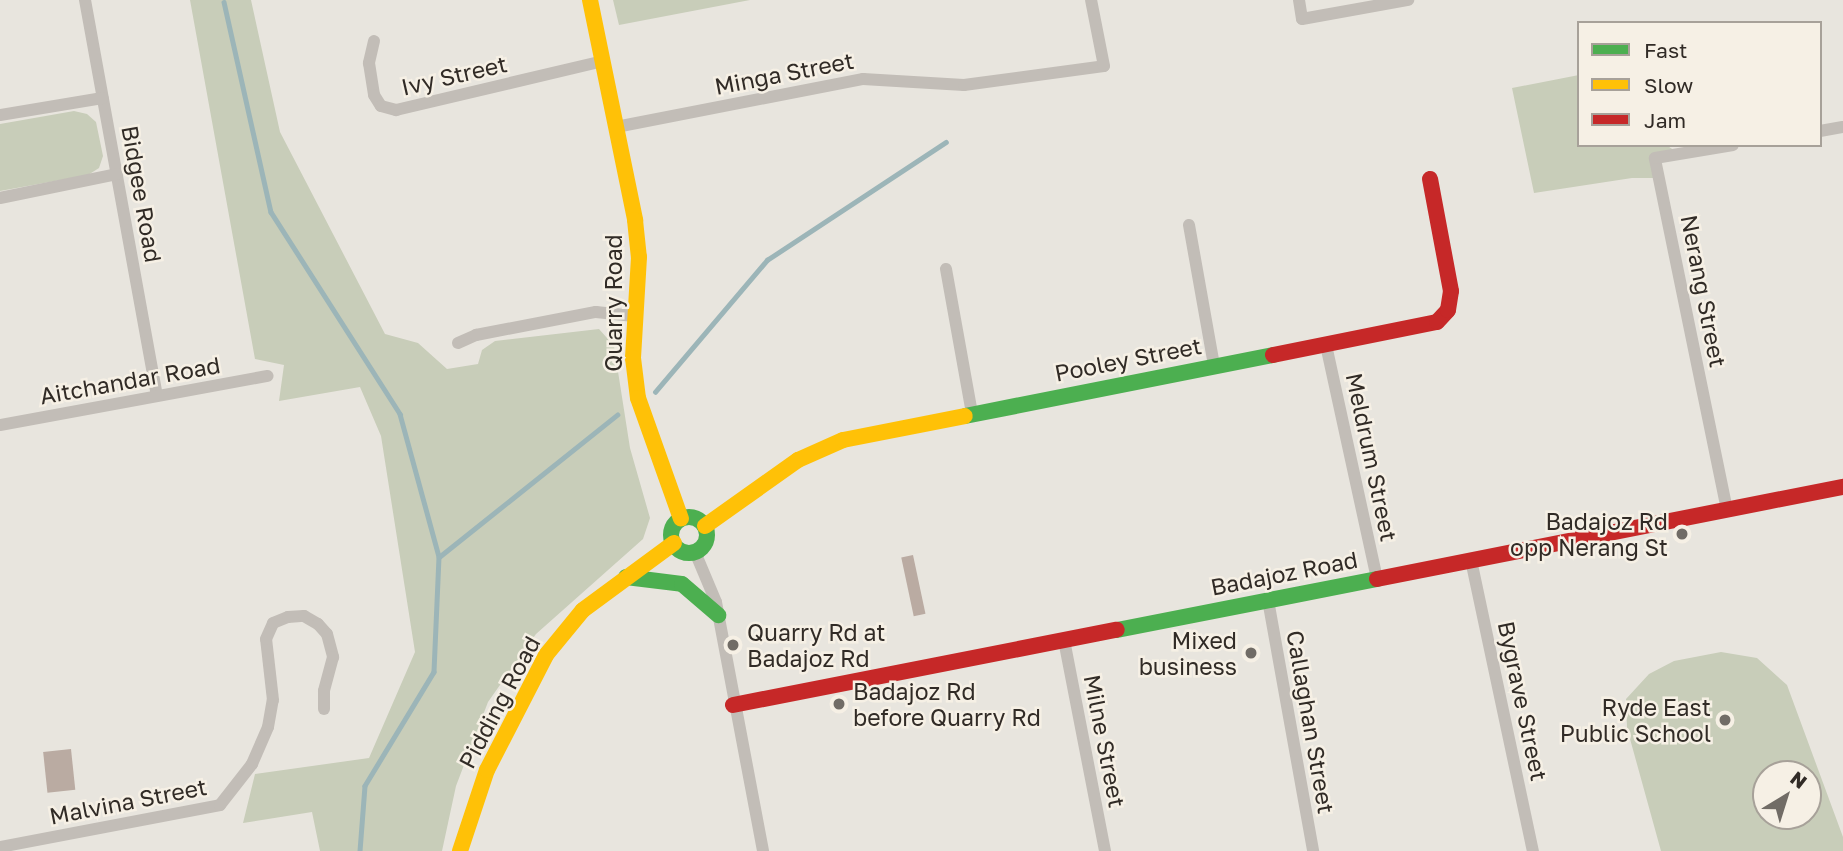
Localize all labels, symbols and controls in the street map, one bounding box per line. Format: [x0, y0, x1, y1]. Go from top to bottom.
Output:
legend [1577, 21, 1822, 147]
text: Fast [1644, 37, 1687, 63]
street label: Minga Street [712, 46, 856, 100]
street label: Ivy Street [399, 49, 509, 101]
text: Slow [1644, 72, 1693, 98]
text: Jam [1644, 107, 1686, 133]
street label: Bidgee Road [116, 123, 168, 265]
street label: Nerang Street [1676, 212, 1732, 370]
street label: Quarry Road [599, 234, 627, 372]
street label: Pooley Street [1052, 331, 1204, 387]
street label: Aitchandar Road [38, 351, 222, 409]
street label: Meldrum Street [1341, 370, 1403, 544]
place label: Badajoz Rd opp Nerang St [1510, 507, 1668, 561]
marker: Badajoz Rd opp Nerang St [1674, 526, 1690, 542]
street label: Badajoz Road [1208, 545, 1360, 601]
place label: Quarry Rd at Badajoz Rd [747, 618, 885, 672]
street label: Bygrave Street [1493, 619, 1553, 783]
place label: Mixed business [1139, 626, 1237, 680]
street label: Callaghan Street [1281, 628, 1341, 816]
street label: Pidding Road [453, 631, 545, 773]
marker: Quarry Rd at Badajoz Rd [725, 637, 741, 653]
marker: Mixed business [1243, 645, 1259, 661]
street label: Milne Street [1079, 672, 1131, 810]
place label: Badajoz Rd before Quarry Rd [853, 677, 1041, 731]
place label: Ryde East Public School [1560, 693, 1711, 747]
marker: Badajoz Rd before Quarry Rd [831, 696, 847, 712]
marker: Ryde East Public School [1717, 712, 1733, 728]
north arrow [1752, 760, 1822, 830]
text: N [1786, 766, 1812, 793]
street label: Malvina Street [47, 772, 209, 830]

